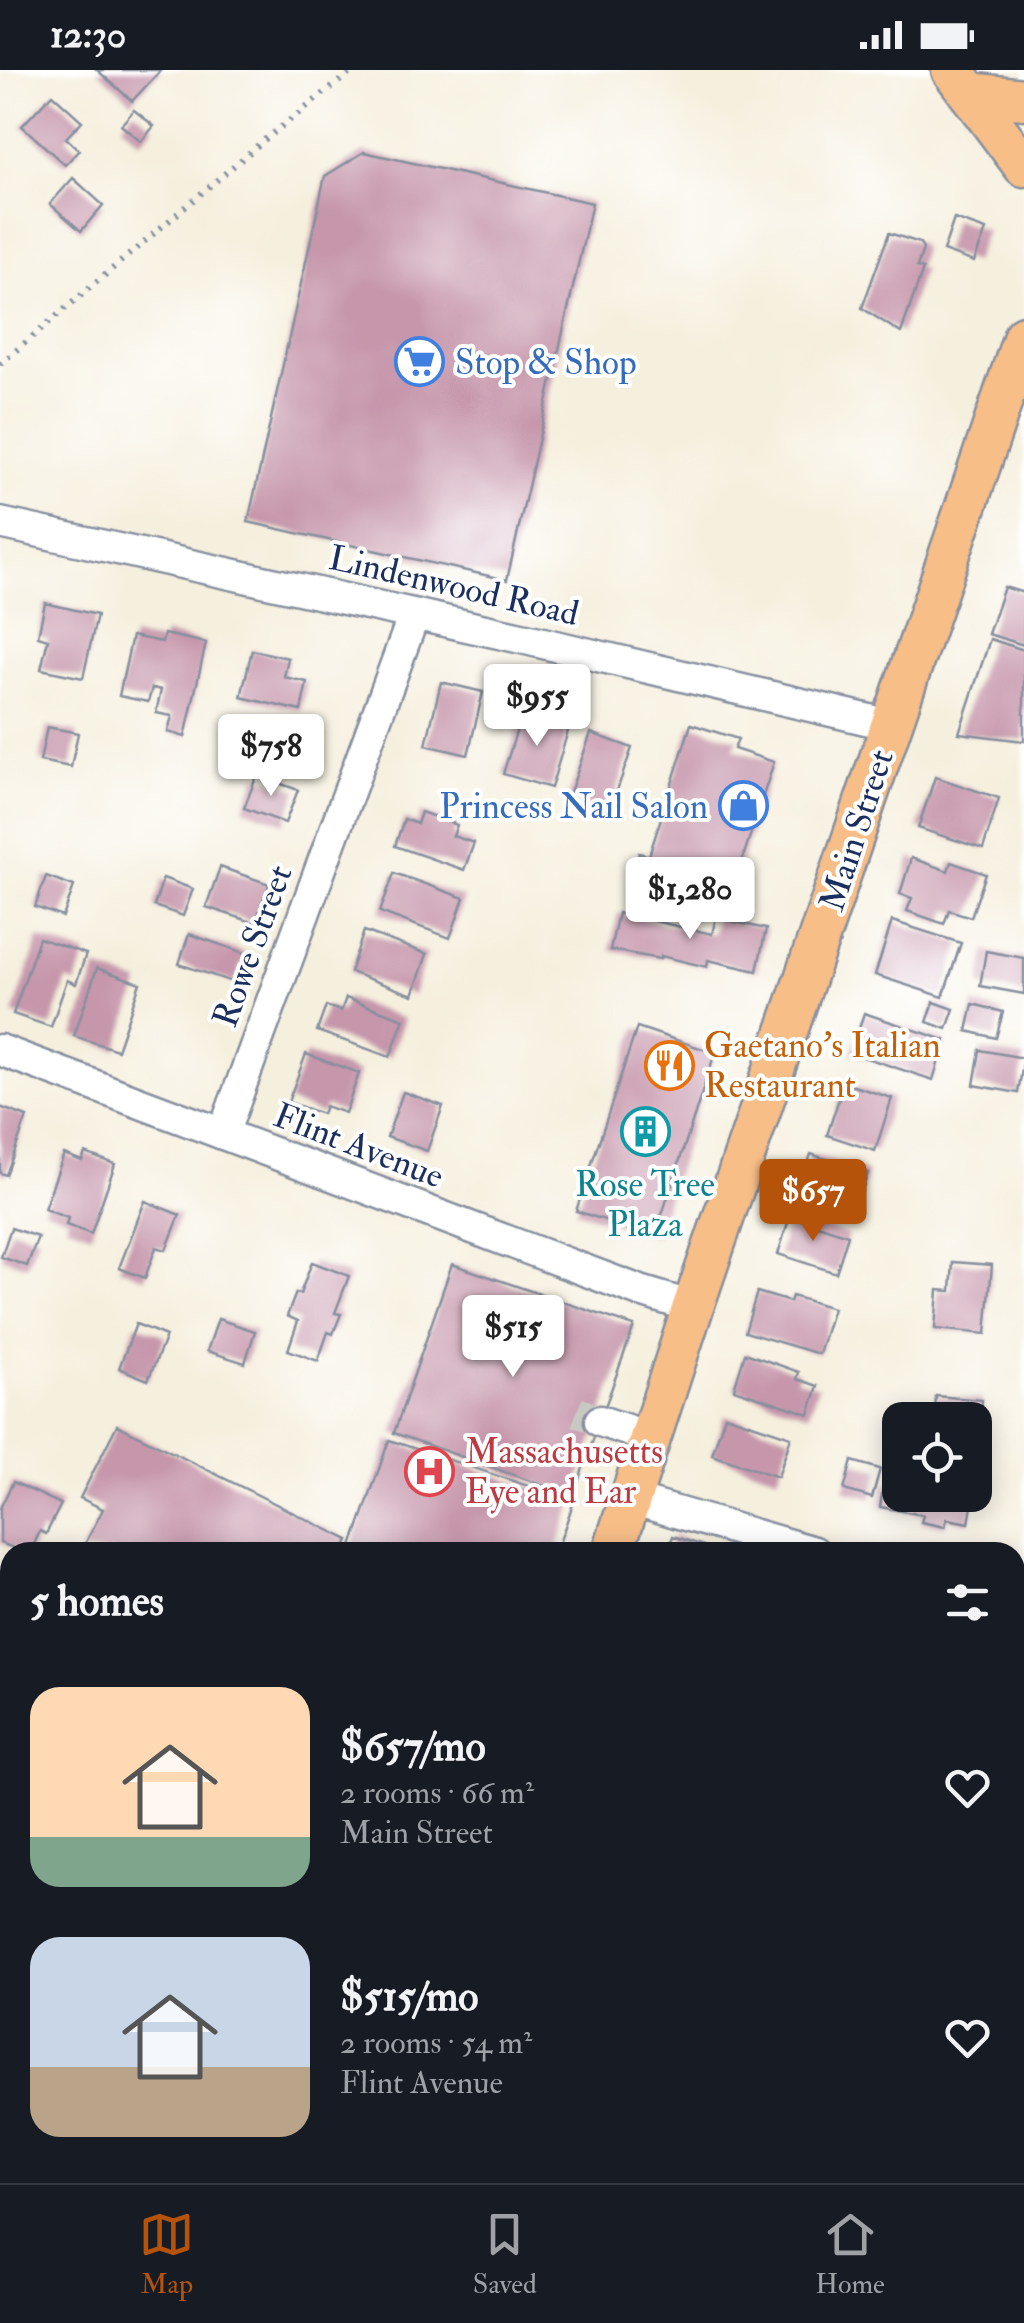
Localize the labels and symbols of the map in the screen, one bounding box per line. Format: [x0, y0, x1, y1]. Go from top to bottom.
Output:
supermarket icon: Stop & Shop [394, 336, 446, 388]
place label: Stop & Shop [455, 341, 637, 385]
street label: Lindenwood Road [325, 536, 583, 636]
pin: $955 [478, 664, 596, 749]
pin: $758 [212, 714, 330, 799]
street label: Main Street [810, 744, 904, 917]
shop icon: Princess Nail Salon [717, 780, 769, 832]
place label: Princess Nail Salon [439, 785, 708, 829]
pin: $1,280 [609, 857, 771, 942]
street label: Rowe Street [203, 859, 303, 1033]
place label: Gaetano's Italian Restaurant [704, 1024, 941, 1108]
restaurant icon: Gaetano's Italian Restaurant [643, 1039, 695, 1091]
street label: Flint Avenue [268, 1093, 450, 1198]
building icon: Rose Tree Plaza [619, 1106, 671, 1158]
pin: $657 [754, 1159, 872, 1244]
place label: Rose Tree Plaza [575, 1163, 715, 1247]
pin: $515 [454, 1295, 572, 1380]
place label: Massachusetts Eye and Ear [465, 1430, 663, 1514]
hospital icon: Massachusetts Eye and Ear [404, 1445, 456, 1497]

